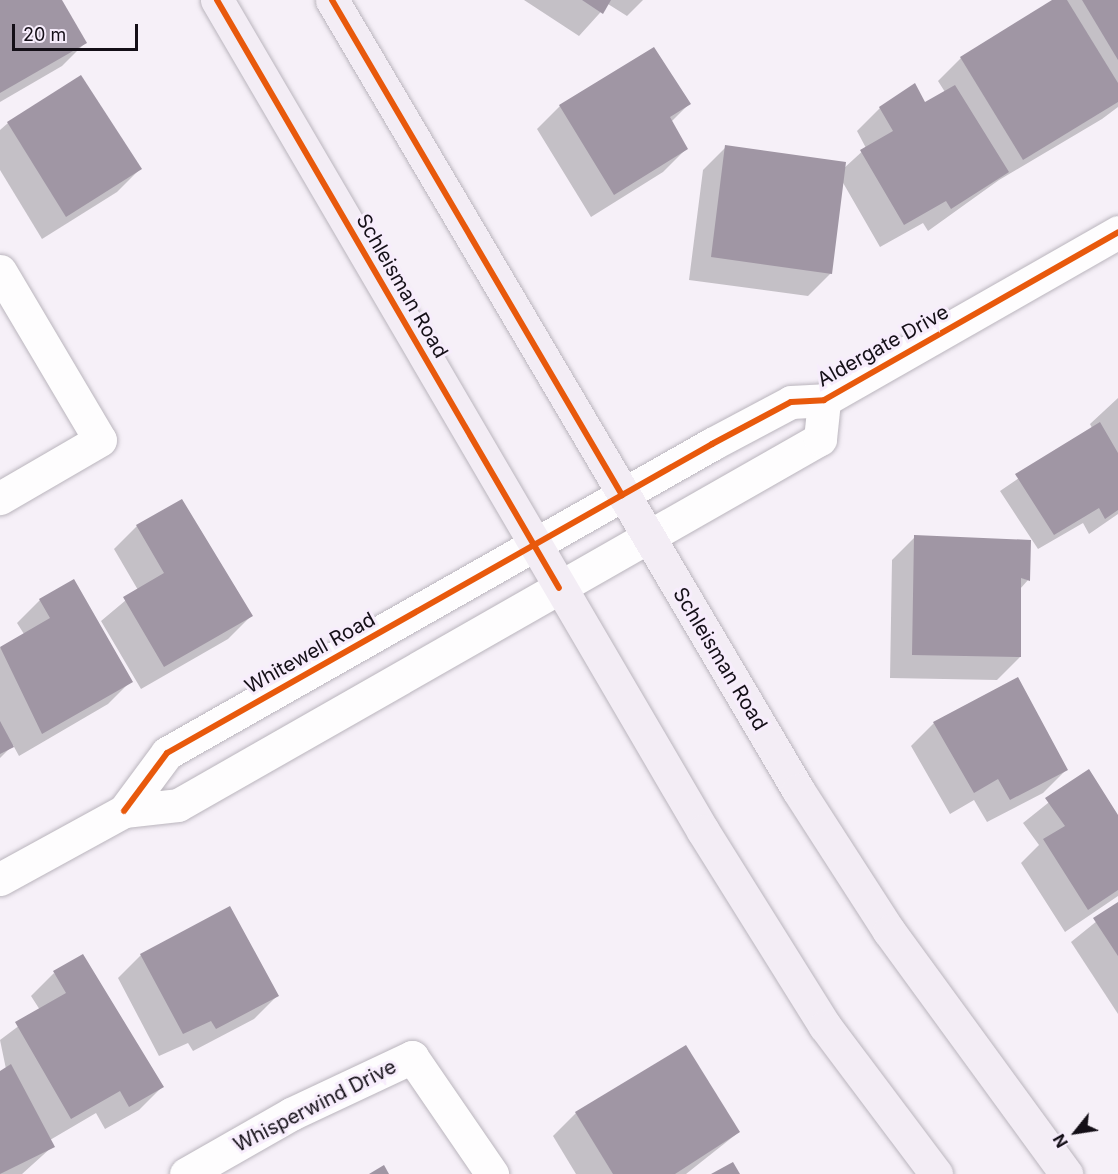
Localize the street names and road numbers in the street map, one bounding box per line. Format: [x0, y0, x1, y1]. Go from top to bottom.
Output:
street label: Schleisman Road [351, 210, 453, 362]
street label: Aldergate Drive [813, 300, 953, 392]
street label: Schleisman Road [668, 583, 772, 735]
street label: Whitewell Road [241, 607, 379, 699]
street label: Whisperwind Drive [230, 1055, 400, 1157]

